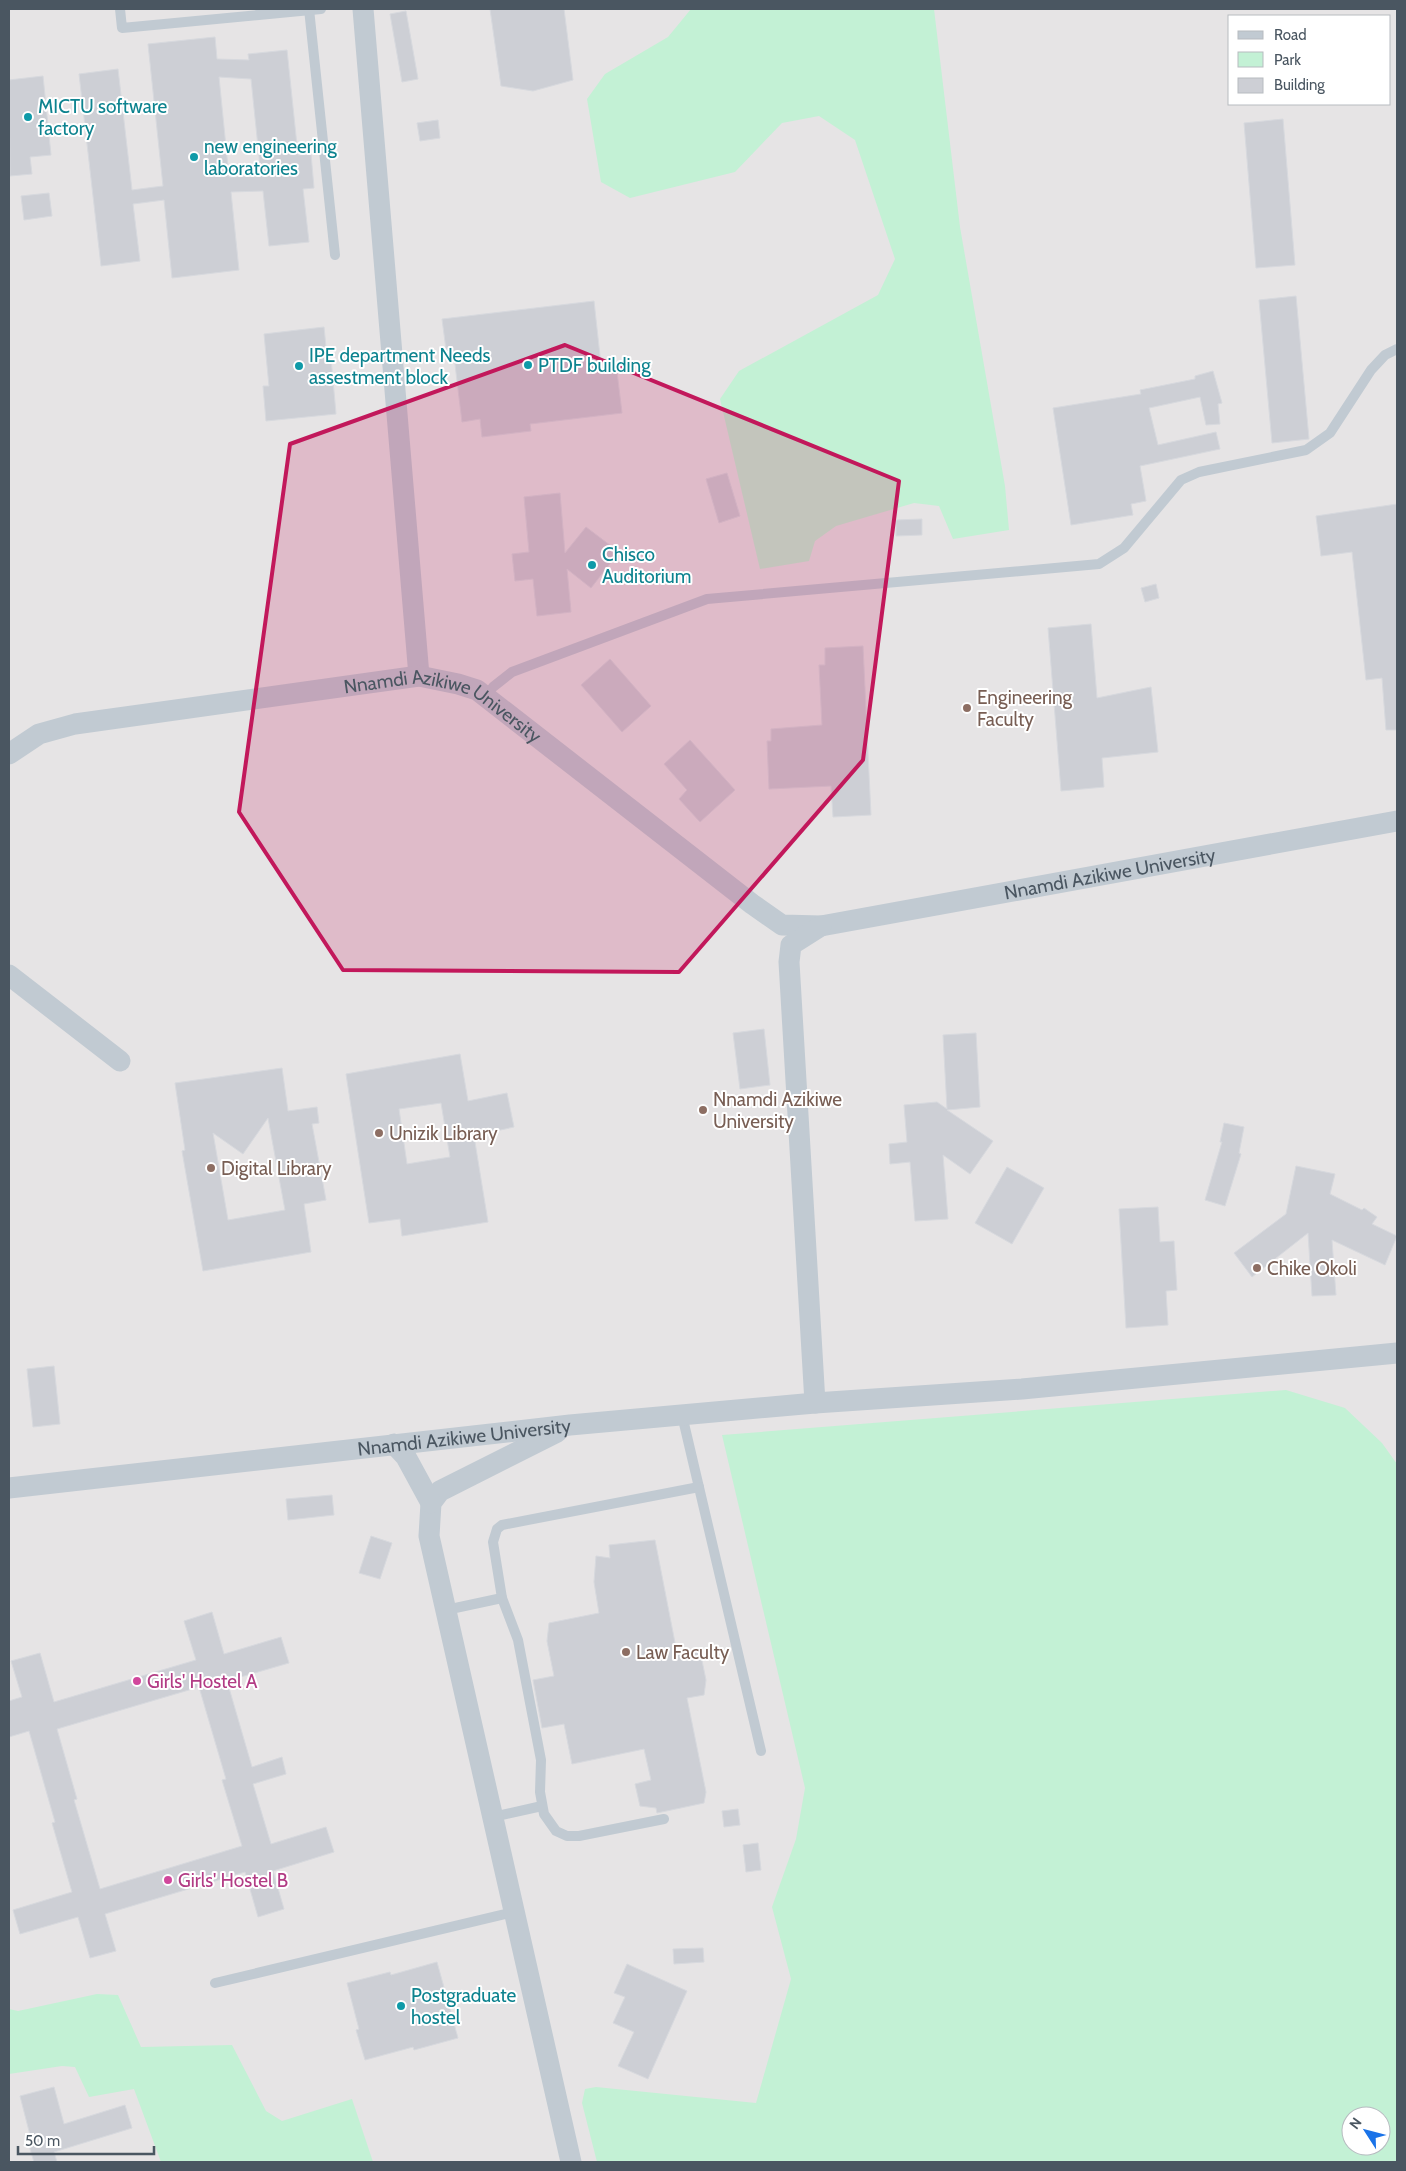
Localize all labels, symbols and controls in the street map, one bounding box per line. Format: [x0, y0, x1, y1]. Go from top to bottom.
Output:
legend [1228, 15, 1391, 105]
text: Road [1274, 26, 1307, 44]
text: Park [1274, 51, 1301, 69]
text: Building [1274, 76, 1325, 94]
place label: MICTU software factory [38, 95, 168, 140]
marker: MICTU software factory [22, 111, 34, 123]
place label: new engineering laboratories [204, 135, 337, 180]
marker: new engineering laboratories [188, 151, 200, 163]
place label: IPE department Needs assestment block [309, 344, 491, 389]
place label: PTDF building [538, 354, 651, 377]
marker: PTDF building [522, 359, 534, 371]
marker: IPE department Needs assestment block [293, 360, 305, 372]
place label: Chisco Auditorium [602, 543, 691, 588]
marker: Chisco Auditorium [586, 559, 598, 571]
street label: Nnamdi Azikiwe University [342, 664, 546, 748]
place label: Engineering Faculty [977, 686, 1073, 731]
marker: Engineering Faculty [961, 702, 973, 714]
street label: Nnamdi Azikiwe University [1002, 843, 1218, 904]
place label: Nnamdi Azikiwe University [713, 1088, 842, 1133]
marker: Nnamdi Azikiwe University [697, 1104, 709, 1116]
place label: Unizik Library [389, 1122, 498, 1145]
marker: Unizik Library [373, 1127, 385, 1139]
place label: Digital Library [221, 1157, 332, 1180]
marker: Digital Library [205, 1162, 217, 1174]
place label: Chike Okoli [1267, 1257, 1357, 1280]
marker: Chike Okoli [1251, 1262, 1263, 1274]
street label: Nnamdi Azikiwe University [356, 1414, 572, 1461]
place label: Law Faculty [636, 1641, 730, 1664]
marker: Law Faculty [620, 1646, 632, 1658]
place label: Girls' Hostel A [147, 1670, 258, 1693]
marker: Girls' Hostel A [131, 1675, 143, 1687]
place label: Girls' Hostel B [178, 1869, 288, 1892]
marker: Girls' Hostel B [162, 1874, 174, 1886]
place label: Postgraduate hostel [411, 1984, 517, 2029]
marker: Postgraduate hostel [395, 2000, 407, 2012]
north arrow [1341, 2106, 1391, 2156]
text: N [1345, 2114, 1366, 2133]
scale bar [18, 2124, 154, 2156]
text: 50 m [25, 2132, 60, 2150]

